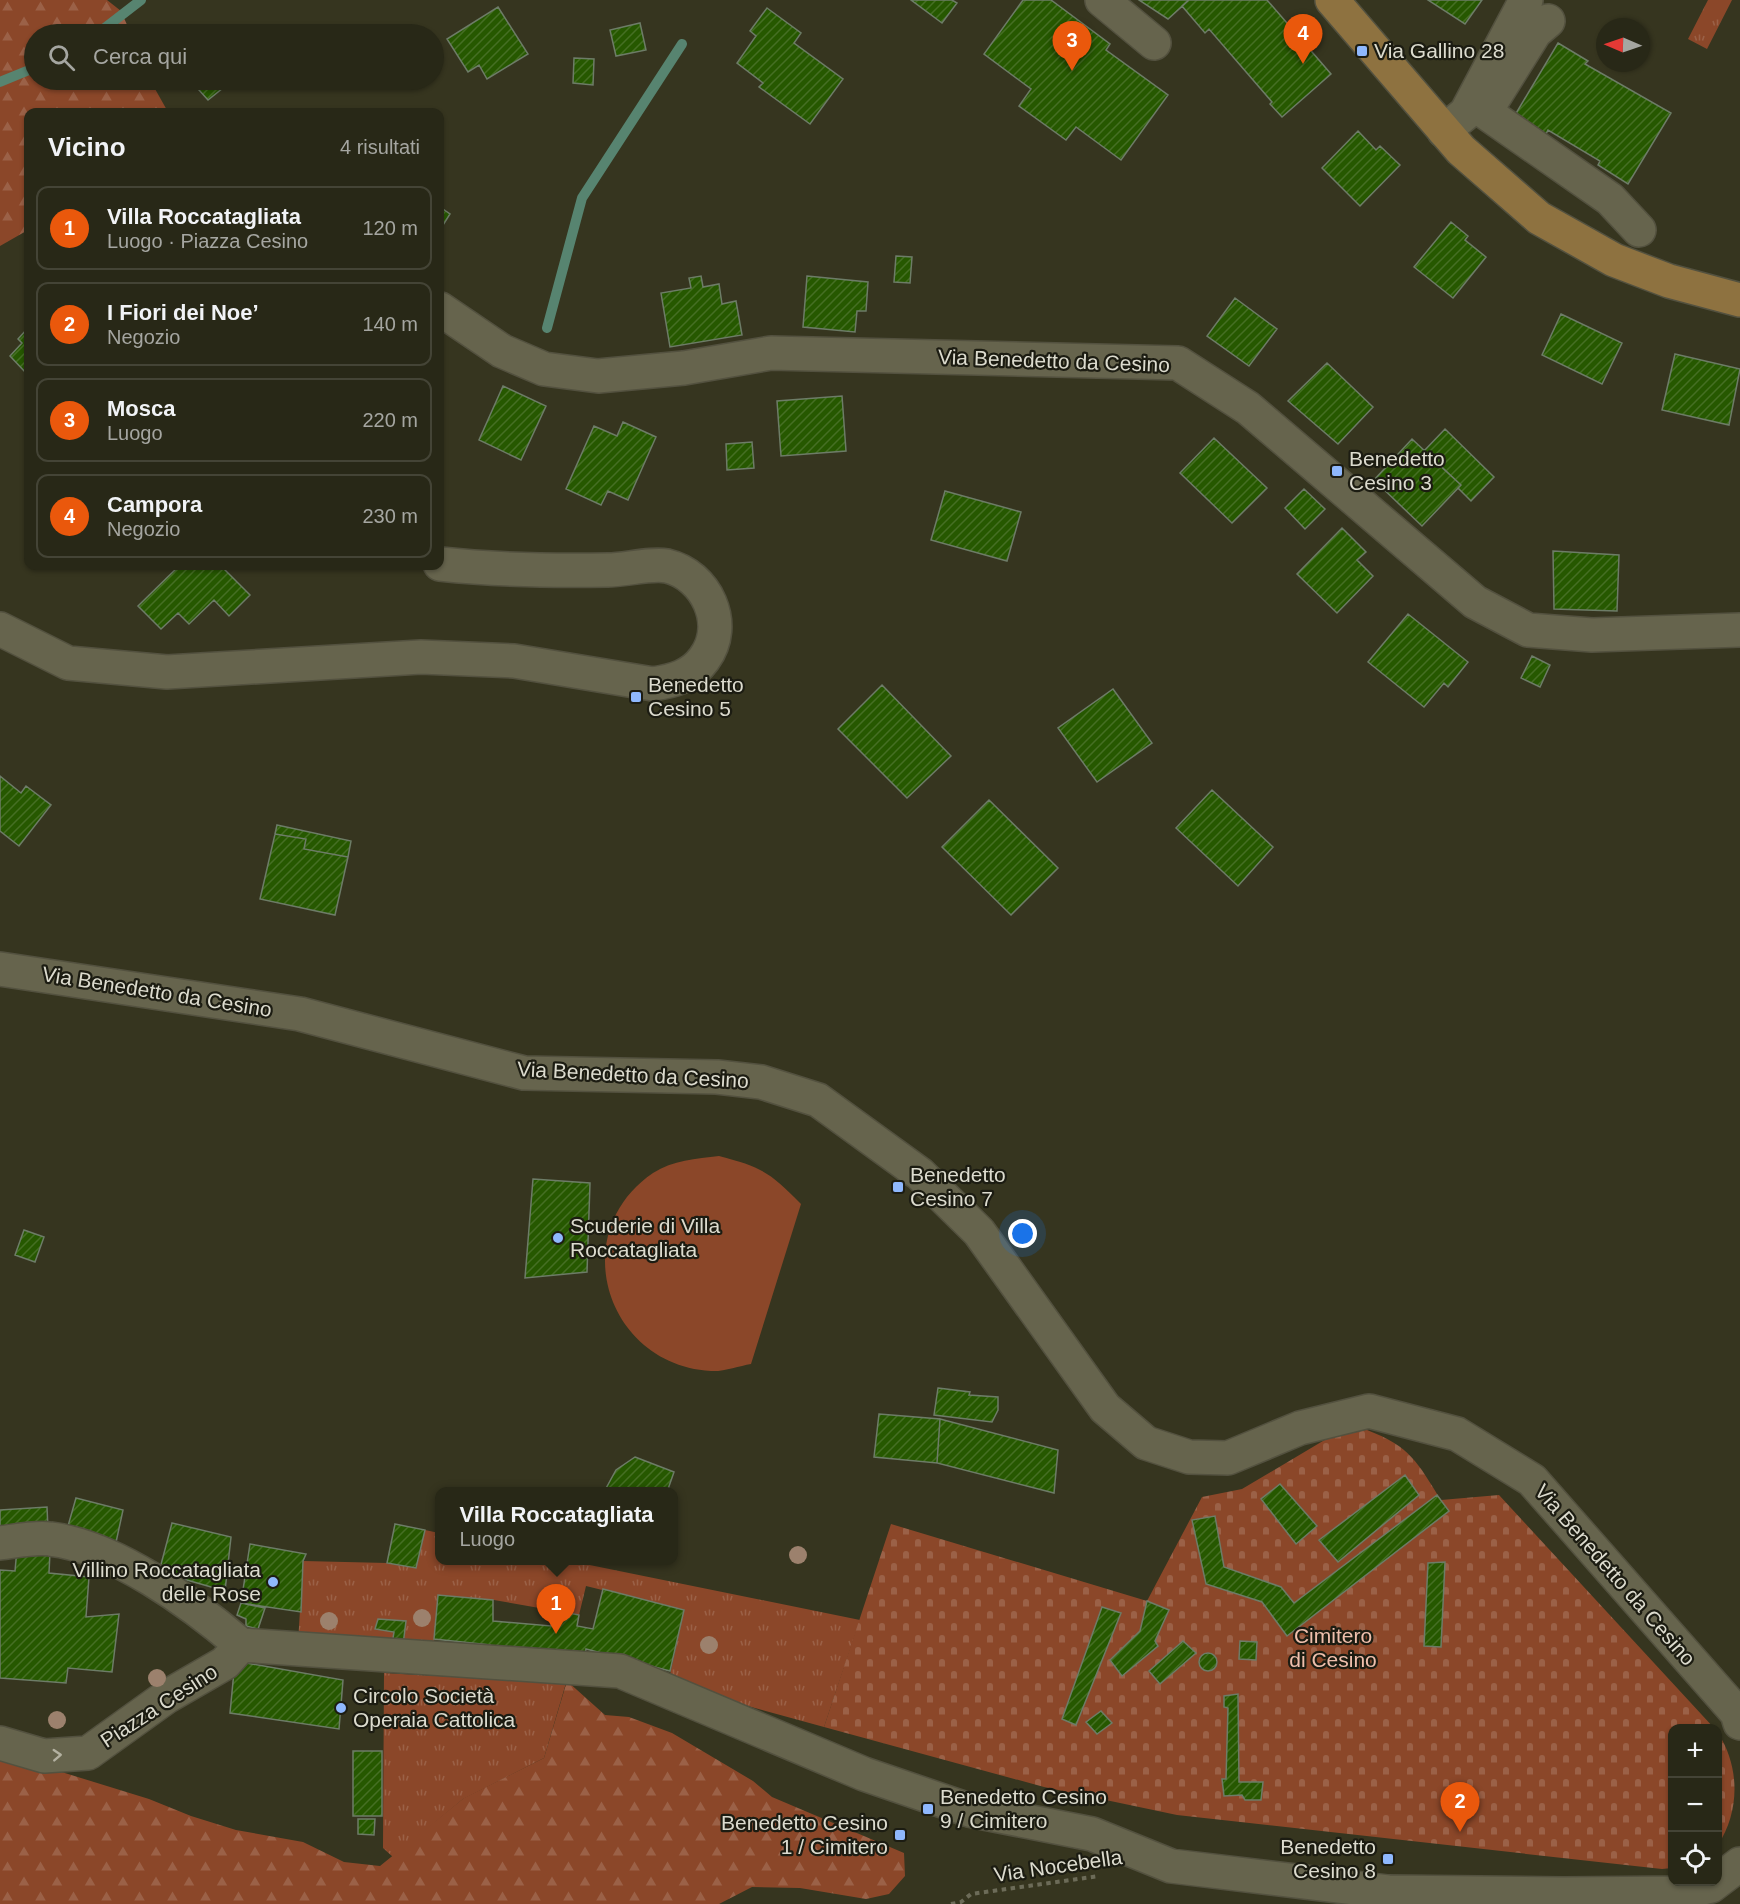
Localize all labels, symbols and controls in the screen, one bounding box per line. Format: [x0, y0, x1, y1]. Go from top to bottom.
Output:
pin: 4 [1284, 14, 1322, 64]
north arrow [1596, 18, 1650, 72]
pin: 3 [1052, 22, 1092, 71]
search box [24, 24, 444, 90]
place label: Via Gallino 28 [1374, 39, 1504, 62]
icon: search [45, 41, 78, 74]
text: Cerca qui [93, 44, 187, 69]
marker: Via Gallino 28 [1355, 44, 1369, 58]
text: Vicino [48, 132, 126, 162]
text: 4 risultati [340, 136, 420, 158]
text: Villa Roccatagliata [107, 204, 301, 229]
text: 1 [64, 217, 75, 239]
text: 120 m [362, 217, 418, 239]
text: Luogo · Piazza Cesino [107, 230, 308, 252]
text: I Fiori dei Noe’ [107, 300, 259, 325]
text: 2 [64, 313, 75, 335]
text: 140 m [362, 313, 418, 335]
text: Negozio [107, 326, 180, 348]
street label: Via Benedetto da Cesino [938, 345, 1170, 376]
text: Mosca [107, 396, 175, 421]
text: 3 [64, 409, 75, 431]
text: 220 m [362, 409, 418, 431]
text: Luogo [107, 422, 163, 444]
place label: Benedetto Cesino 3 [1349, 447, 1445, 494]
marker: Benedetto Cesino 3 [1330, 464, 1344, 478]
text: Campora [107, 492, 202, 517]
text: 4 [64, 505, 75, 527]
text: 230 m [362, 505, 418, 527]
text: Negozio [107, 518, 180, 540]
place label: Benedetto Cesino 5 [648, 673, 744, 720]
marker: Benedetto Cesino 5 [629, 690, 643, 704]
street label: Via Benedetto da Cesino [41, 962, 273, 1021]
street label: Via Benedetto da Cesino [517, 1057, 749, 1092]
place label: Benedetto Cesino 7 [910, 1163, 1006, 1210]
marker: Benedetto Cesino 7 [891, 1180, 905, 1194]
place label: Scuderie di Villa Roccatagliata [570, 1214, 721, 1261]
your location [1008, 1219, 1037, 1248]
marker: Scuderie di Villa Roccatagliata [551, 1231, 565, 1245]
street label: Via Benedetto da Cesino [1531, 1480, 1700, 1670]
popup [435, 1487, 678, 1565]
text: Villa Roccatagliata [459, 1502, 654, 1527]
text: Luogo [459, 1528, 515, 1550]
place label: Villino Roccatagliata delle Rose [72, 1558, 261, 1605]
marker: Villino Roccatagliata delle Rose [266, 1575, 280, 1589]
pin: 1 [536, 1584, 576, 1634]
park label: Cimitero di Cesino [1289, 1624, 1377, 1671]
street label: Piazza Cesino [96, 1659, 221, 1752]
place label: Circolo Società Operaia Cattolica [353, 1684, 516, 1731]
marker: Circolo Società Operaia Cattolica [334, 1701, 348, 1715]
map controls [1668, 1724, 1722, 1886]
button: + [1668, 1724, 1722, 1778]
one-way arrow [52, 1749, 61, 1762]
button: − [1668, 1778, 1722, 1832]
pin: 2 [1440, 1782, 1480, 1832]
place label: Benedetto Cesino 9 / Cimitero [940, 1785, 1107, 1832]
marker: Benedetto Cesino 9 / Cimitero [921, 1802, 935, 1816]
place label: Benedetto Cesino 1 / Cimitero [721, 1811, 888, 1858]
marker: Benedetto Cesino 1 / Cimitero [893, 1828, 907, 1842]
button: locate [1668, 1832, 1722, 1886]
place label: Benedetto Cesino 8 [1280, 1835, 1376, 1882]
street label: Via Nocebella [992, 1845, 1124, 1886]
marker: Benedetto Cesino 8 [1381, 1852, 1395, 1866]

